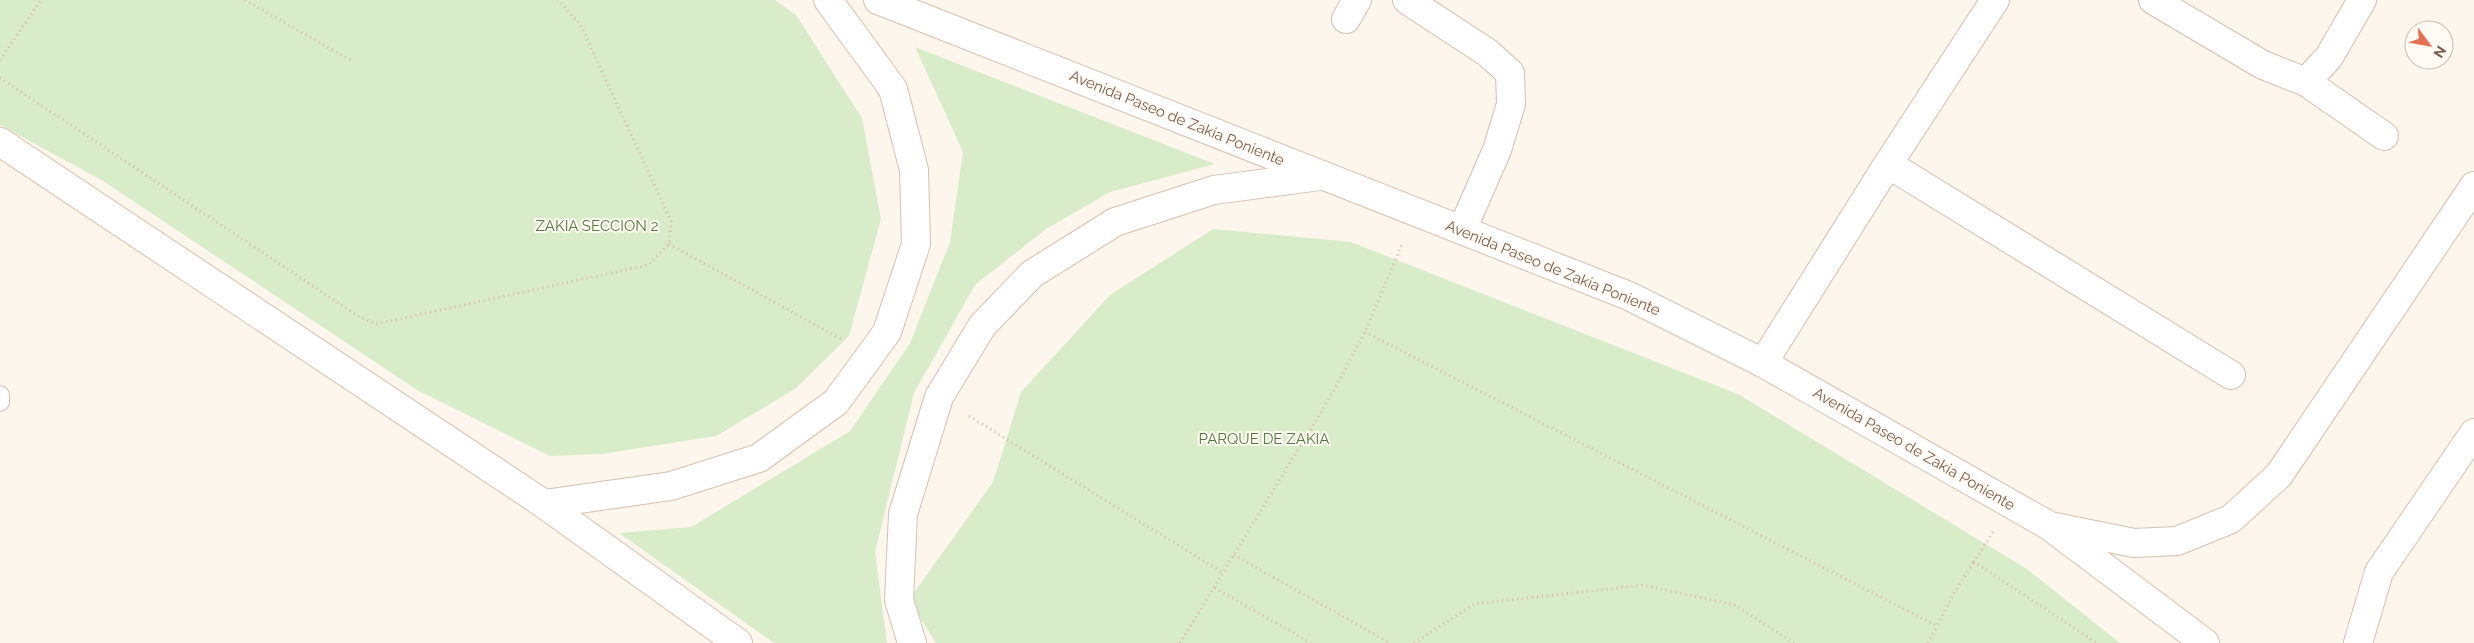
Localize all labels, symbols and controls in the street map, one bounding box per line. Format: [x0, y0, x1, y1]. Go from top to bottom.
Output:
north arrow [2404, 20, 2454, 70]
text: N [2430, 43, 2450, 61]
street label: Avenida Paseo de Zakia Poniente [1067, 67, 1287, 169]
park label: ZAKIA SECCION 2 [535, 217, 659, 235]
street label: Avenida Paseo de Zakia Poniente [1443, 217, 1663, 319]
street label: Avenida Paseo de Zakia Poniente [1810, 384, 2018, 514]
park label: PARQUE DE ZAKIA [1199, 430, 1329, 448]

